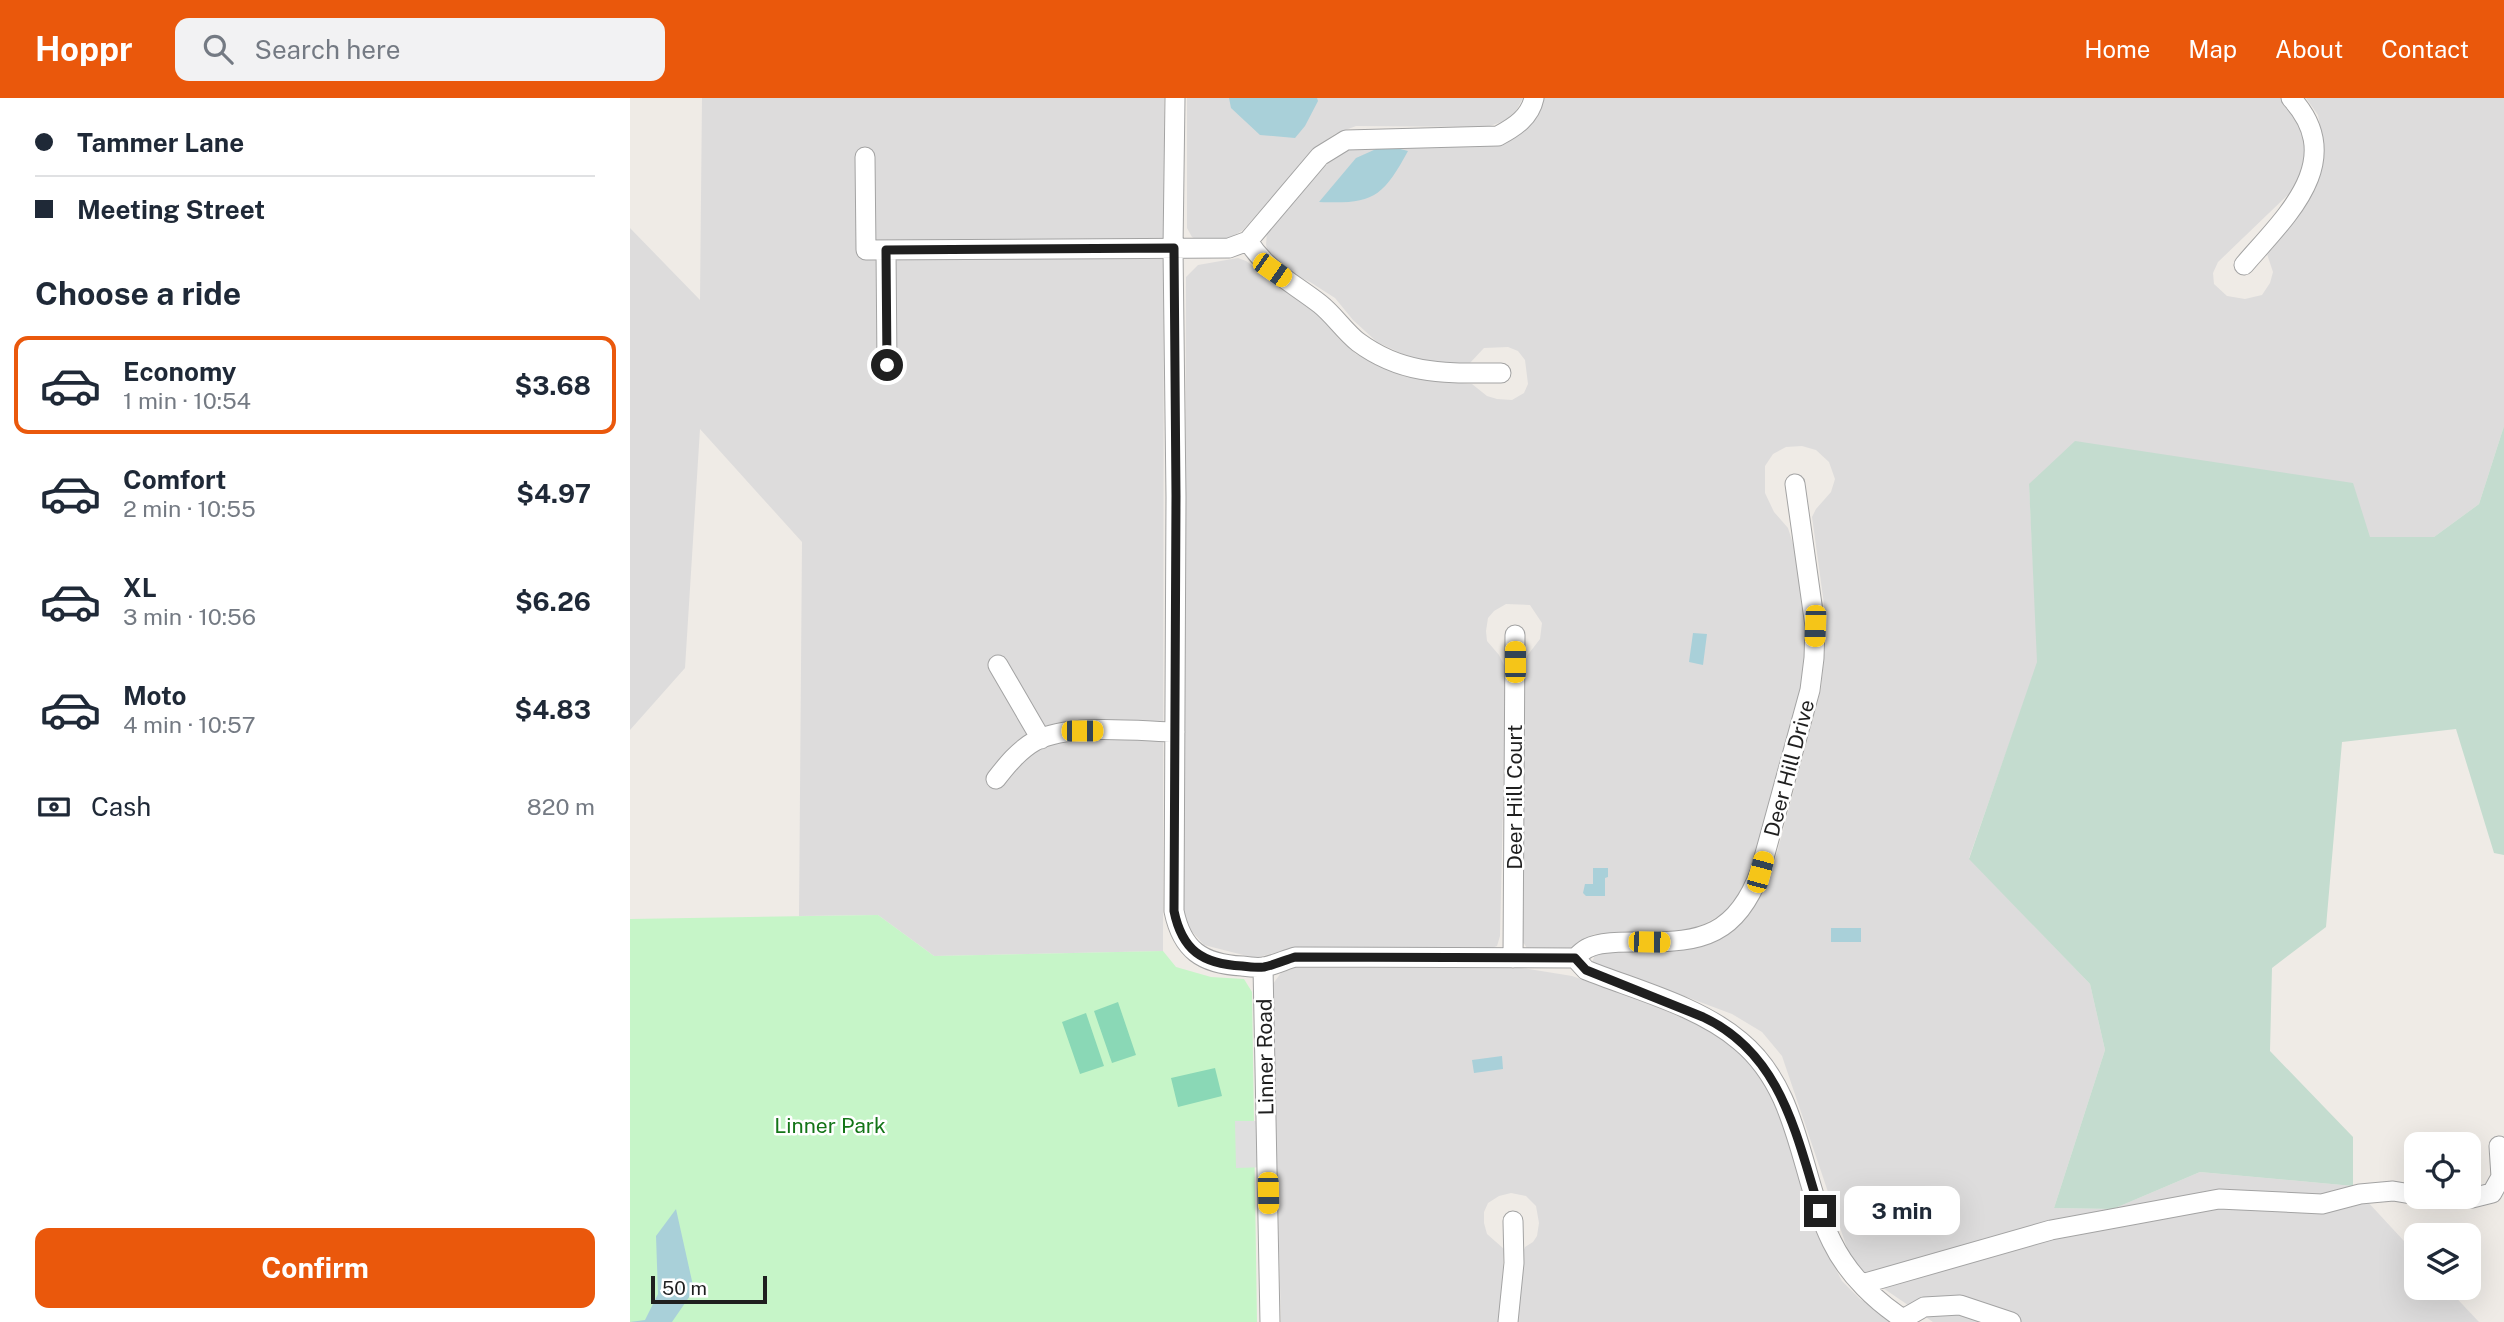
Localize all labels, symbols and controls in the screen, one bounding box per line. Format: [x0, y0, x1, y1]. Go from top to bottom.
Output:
search box [175, 18, 665, 81]
text: Hoppr [35, 30, 133, 68]
icon: search [199, 30, 237, 68]
text: Search here [255, 34, 401, 65]
text: Home [2084, 35, 2150, 63]
text: Map [2188, 35, 2237, 63]
text: About [2275, 35, 2343, 63]
text: Contact [2381, 35, 2469, 63]
text: Tammer Lane [77, 127, 244, 158]
text: Meeting Street [77, 194, 265, 225]
car [1249, 249, 1296, 291]
text: Choose a ride [35, 275, 241, 312]
route start [871, 349, 903, 381]
icon: car [39, 354, 102, 417]
text: Economy [123, 356, 236, 387]
text: $3.68 [514, 370, 591, 401]
text: 1 min · 10:54 [123, 387, 251, 414]
icon: car [39, 462, 102, 525]
text: Comfort [123, 464, 226, 495]
text: $4.97 [516, 478, 591, 509]
text: 2 min · 10:55 [123, 495, 256, 522]
icon: car [39, 570, 102, 633]
text: XL [123, 572, 157, 603]
text: $6.26 [515, 586, 591, 617]
text: 3 min · 10:56 [123, 603, 256, 630]
car [1804, 605, 1827, 647]
car [1505, 641, 1526, 683]
icon: car [39, 678, 102, 741]
text: Moto [123, 680, 186, 711]
text: $4.83 [515, 694, 591, 725]
street label: Deer Hill Drive [1759, 697, 1819, 839]
text: 4 min · 10:57 [123, 711, 256, 738]
car [1062, 721, 1104, 742]
street label: Deer Hill Court [1502, 724, 1527, 870]
icon: cash [35, 788, 73, 826]
text: Cash [91, 791, 151, 822]
text: 820 m [527, 793, 595, 820]
car [1745, 849, 1776, 895]
car [1628, 931, 1671, 953]
street label: Linner Road [1251, 998, 1279, 1116]
park label: Linner Park [774, 1113, 886, 1138]
map controls [2404, 1132, 2481, 1300]
button: locate [2404, 1132, 2481, 1209]
car [1258, 1172, 1279, 1214]
callout: 3 min [1844, 1186, 1960, 1236]
route end [1804, 1195, 1836, 1227]
text: 3 min [1872, 1197, 1932, 1224]
button: layers [2404, 1223, 2481, 1300]
button: Confirm [35, 1228, 595, 1308]
scale bar [651, 1273, 766, 1305]
text: 50 m [662, 1277, 707, 1299]

